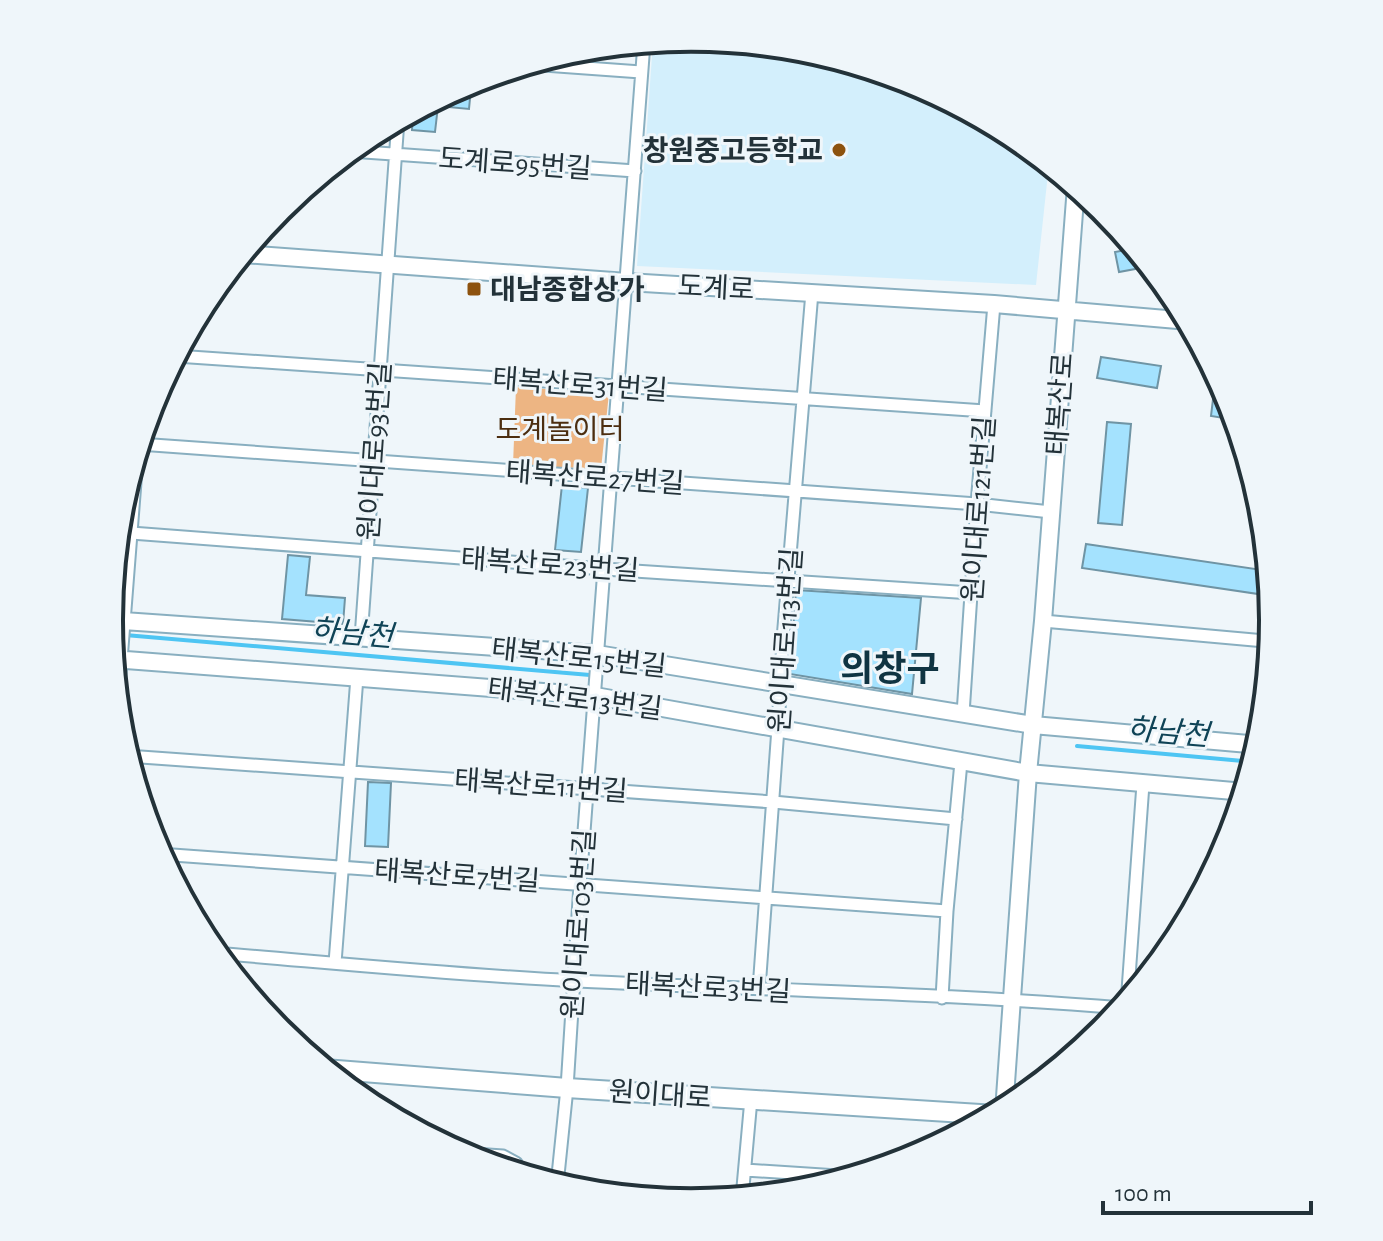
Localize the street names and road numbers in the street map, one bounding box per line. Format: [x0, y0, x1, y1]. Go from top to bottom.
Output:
street label: 도계로95번길 [437, 144, 593, 184]
street label: 도계로 [677, 271, 755, 305]
street label: 태복산로 [1041, 352, 1079, 457]
street label: 원이대로93번길 [354, 361, 396, 542]
street label: 태복산로31번길 [491, 364, 669, 406]
street label: 원이대로121번길 [958, 415, 1000, 603]
street label: 태복산로27번길 [505, 457, 685, 499]
street label: 태복산로23번길 [460, 544, 640, 586]
street label: 원이대로113번길 [765, 547, 807, 734]
street label: 태복산로15번길 [490, 634, 668, 682]
street label: 태복산로13번길 [486, 673, 664, 725]
street label: 태복산로11번길 [453, 765, 629, 807]
street label: 원이대로103번길 [557, 828, 601, 1020]
street label: 태복산로7번길 [373, 855, 541, 897]
street label: 태복산로3번길 [624, 969, 792, 1007]
street label: 원이대로 [607, 1076, 712, 1114]

